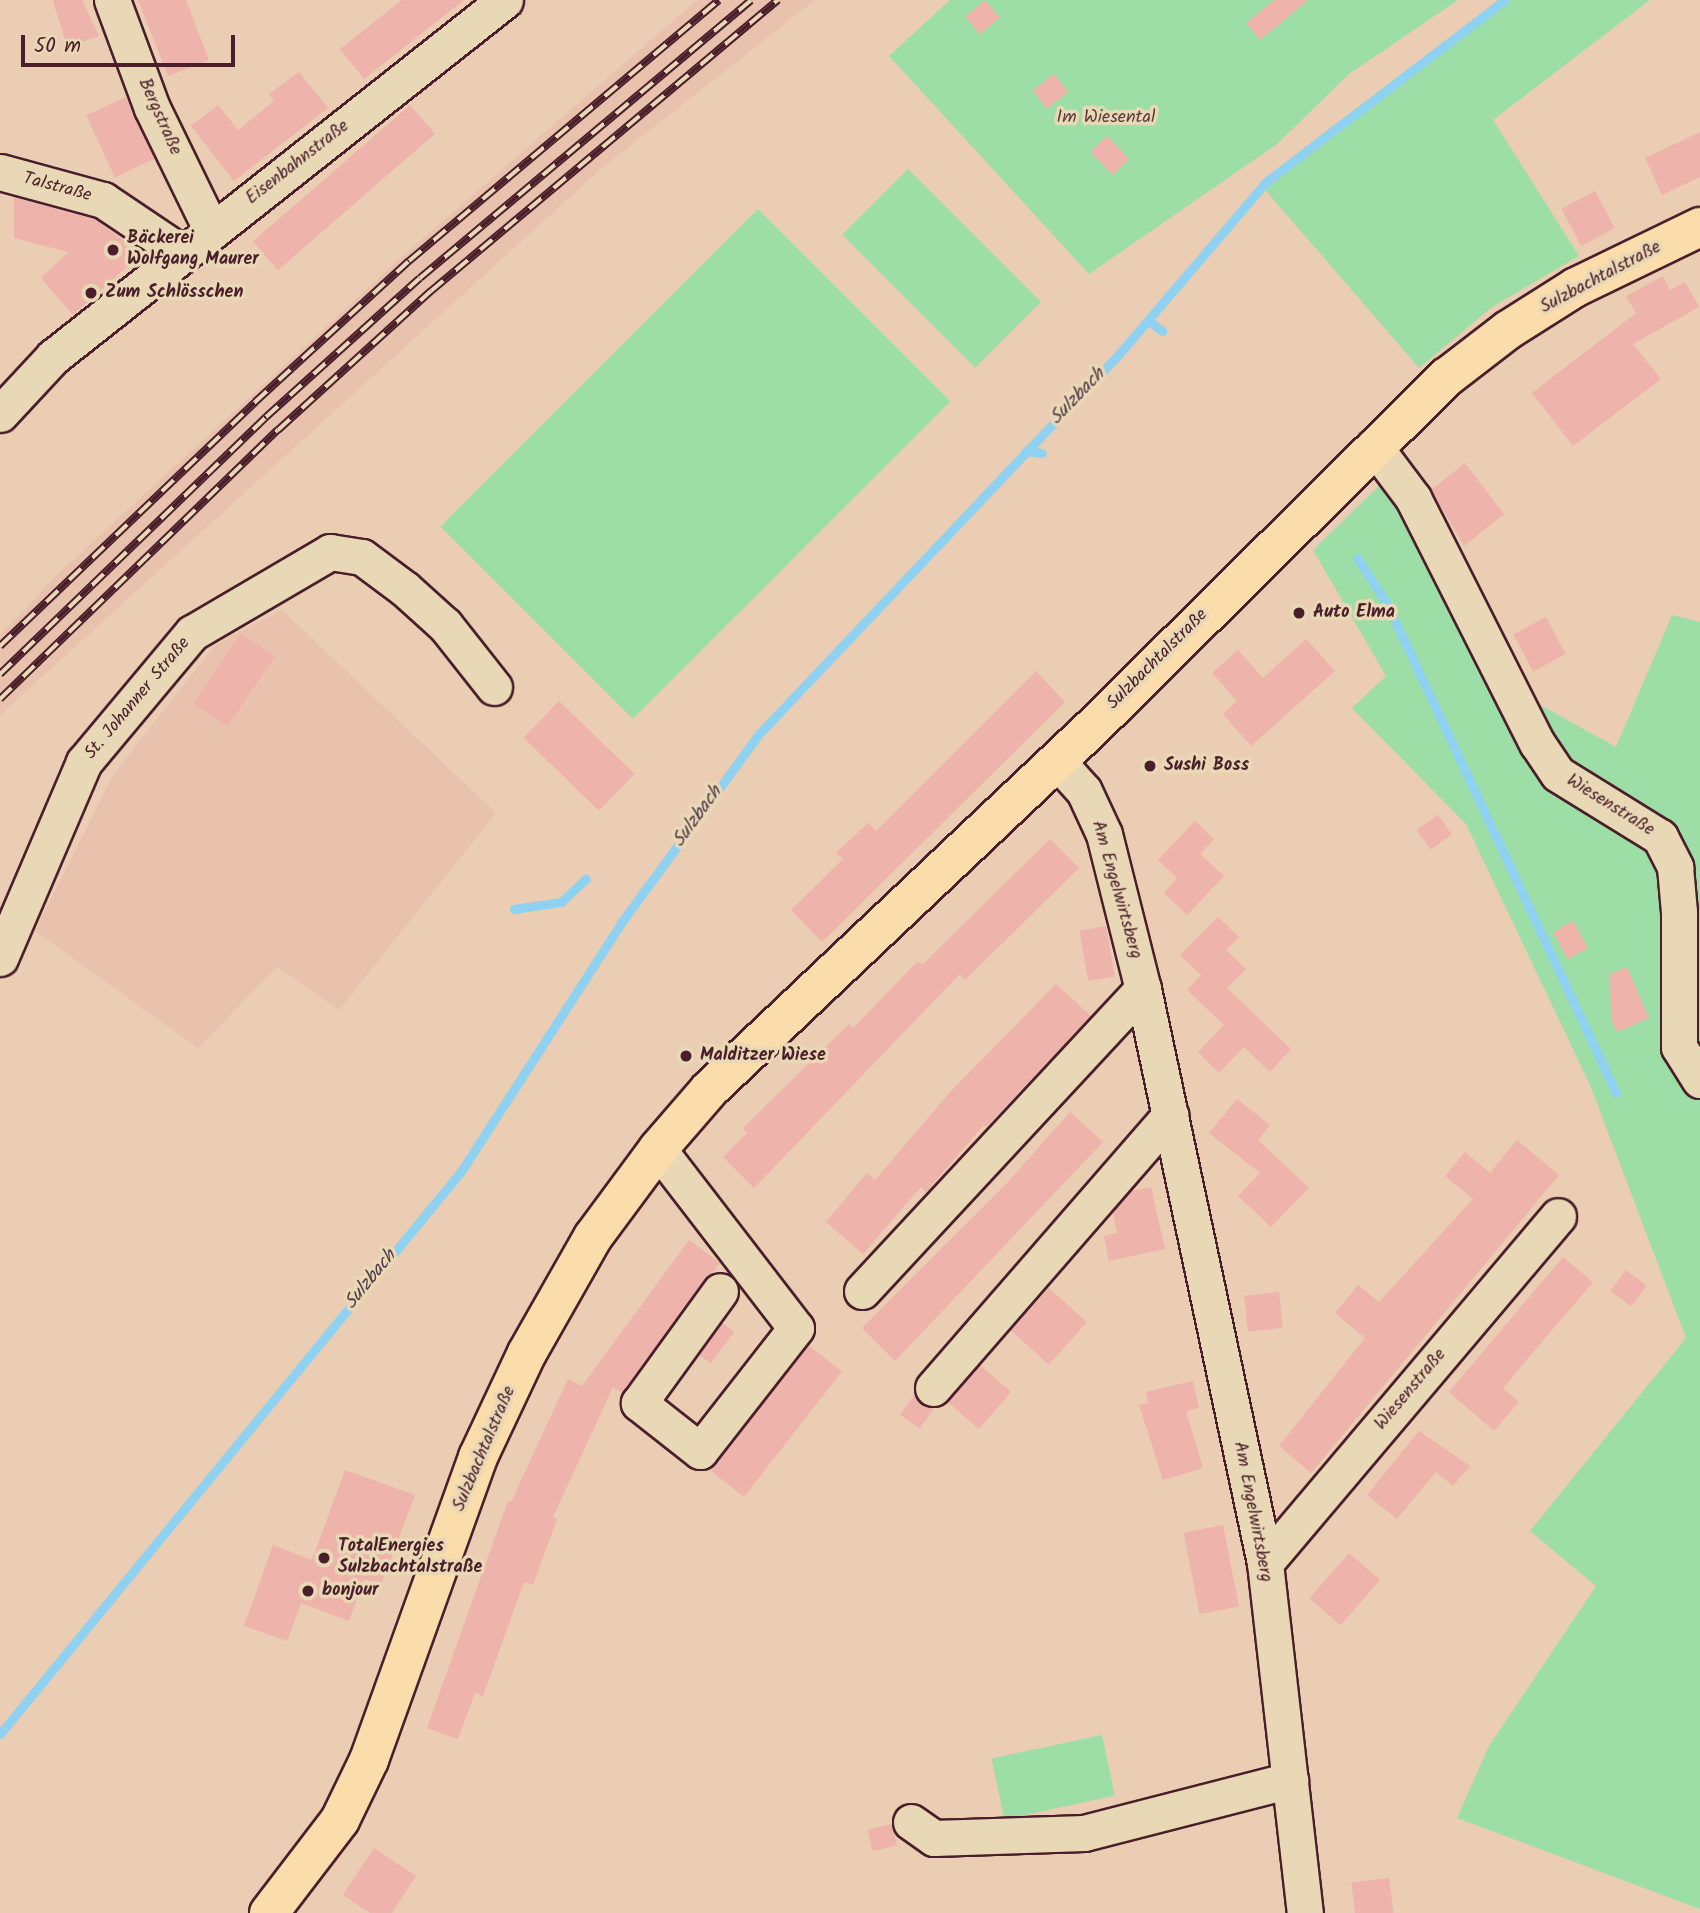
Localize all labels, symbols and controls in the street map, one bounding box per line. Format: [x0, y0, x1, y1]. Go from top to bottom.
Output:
scale bar [24, 21, 238, 65]
text: 50 m [34, 30, 81, 63]
street label: Bergstraße [133, 75, 185, 159]
park label: Im Wiesental [1057, 107, 1155, 129]
street label: Eisenbahnstraße [242, 116, 354, 210]
street label: Talstraße [20, 168, 94, 208]
place label: Bäckerei Wolfgang Maurer [127, 229, 259, 272]
street label: Sulzbachtalstraße [1537, 237, 1665, 319]
marker: Bäckerei Wolfgang Maurer [105, 242, 121, 258]
place label: Zum Schlösschen [105, 282, 243, 304]
marker: Zum Schlösschen [83, 285, 99, 301]
water label: Sulzbach [1046, 364, 1110, 430]
place label: Auto Elma [1313, 602, 1395, 624]
street label: Sulzbachtalstraße [1103, 605, 1213, 715]
marker: Auto Elma [1291, 605, 1307, 621]
street label: St. Johanner Straße [81, 634, 195, 764]
place label: Sushi Boss [1164, 755, 1249, 777]
marker: Sushi Boss [1142, 758, 1158, 774]
street label: Wiesenstraße [1562, 770, 1658, 842]
water label: Sulzbach [668, 782, 728, 852]
street label: Am Engelwirtsberg [1086, 818, 1146, 962]
place label: Malditzer Wiese [700, 1045, 826, 1067]
marker: Malditzer Wiese [678, 1048, 694, 1064]
water label: Sulzbach [340, 1246, 402, 1314]
street label: Wiesenstraße [1371, 1345, 1451, 1435]
street label: Sulzbachtalstraße [449, 1383, 521, 1515]
street label: Am Engelwirtsberg [1228, 1440, 1276, 1584]
place label: TotalEnergies Sulzbachtalstraße [338, 1537, 482, 1580]
marker: TotalEnergies Sulzbachtalstraße [316, 1550, 332, 1566]
place label: bonjour [322, 1580, 379, 1602]
marker: bonjour [300, 1583, 316, 1599]

